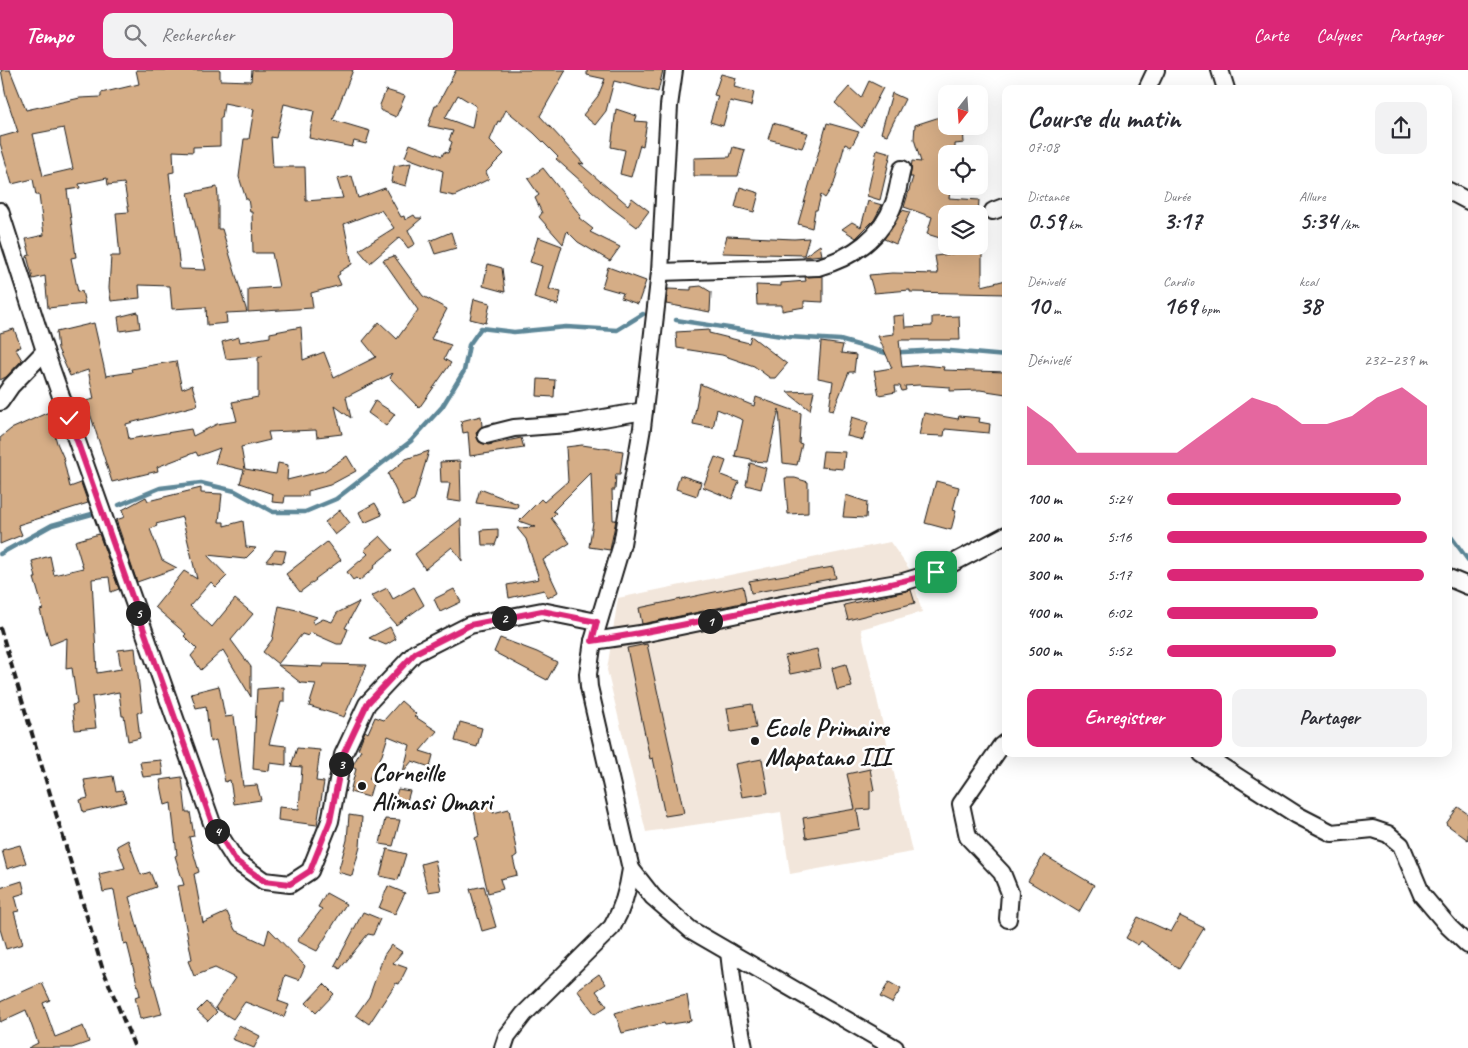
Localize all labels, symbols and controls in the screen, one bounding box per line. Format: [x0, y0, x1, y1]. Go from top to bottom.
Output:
search box [103, 13, 453, 58]
text: Tempo [25, 20, 73, 50]
icon: search [121, 21, 149, 49]
text: Rechercher [161, 23, 234, 47]
text: Carte [1254, 24, 1288, 46]
text: Calques [1316, 24, 1361, 46]
text: Partager [1389, 24, 1443, 46]
north arrow [938, 85, 988, 135]
map controls [938, 85, 988, 255]
text: Course du matin [1027, 100, 1180, 135]
button: share [1375, 102, 1427, 154]
text: 07:08 [1027, 137, 1059, 157]
button: locate [938, 145, 988, 195]
text: Distance [1027, 188, 1069, 205]
text: Durée [1163, 188, 1190, 205]
text: Allure [1299, 188, 1326, 205]
button: layers [938, 205, 988, 255]
text: 0.59 [1027, 205, 1065, 237]
text: 3:17 [1163, 205, 1202, 237]
text: 5:34 [1299, 205, 1337, 237]
text: km [1065, 216, 1082, 233]
text: /km [1337, 216, 1359, 233]
text: Dénivelé [1027, 273, 1065, 290]
text: Cardio [1163, 273, 1194, 290]
text: kcal [1299, 273, 1318, 290]
text: 10 [1027, 290, 1050, 322]
text: 169 [1163, 290, 1197, 322]
text: 38 [1299, 290, 1322, 322]
text: m [1050, 301, 1061, 318]
text: bpm [1197, 301, 1220, 318]
text: Dénivelé [1027, 350, 1070, 370]
text: 232–239 m [1364, 350, 1427, 370]
pin [48, 397, 90, 439]
icon: check [55, 404, 83, 432]
text: 100 m [1027, 489, 1062, 509]
text: 5:24 [1107, 489, 1132, 509]
text: 200 m [1027, 527, 1062, 547]
text: 5:16 [1107, 527, 1132, 547]
pin [915, 551, 957, 593]
icon: arrive [922, 558, 950, 586]
text: 300 m [1027, 565, 1062, 585]
text: 5:17 [1107, 565, 1132, 585]
pin: 5 [126, 600, 150, 626]
text: 400 m [1027, 603, 1062, 623]
text: 6:02 [1107, 603, 1132, 623]
text: 5 [135, 605, 142, 622]
pin: 2 [492, 606, 516, 630]
pin: 1 [698, 608, 722, 634]
text: 2 [501, 610, 508, 627]
text: 1 [707, 613, 714, 630]
text: 500 m [1027, 641, 1061, 661]
text: 5:52 [1107, 641, 1132, 661]
button: Enregistrer [1027, 689, 1222, 747]
button: Partager [1232, 689, 1427, 747]
place label: Ecole Primaire Mapatano III [765, 712, 895, 773]
marker: Ecole Primaire Mapatano III [749, 735, 761, 747]
pin: 3 [328, 752, 354, 776]
text: 3 [338, 756, 345, 773]
place label: Corneille Alimasi Omari [372, 757, 495, 818]
marker: Corneille Alimasi Omari [356, 780, 368, 792]
pin: 4 [204, 818, 230, 844]
text: 4 [214, 823, 221, 840]

